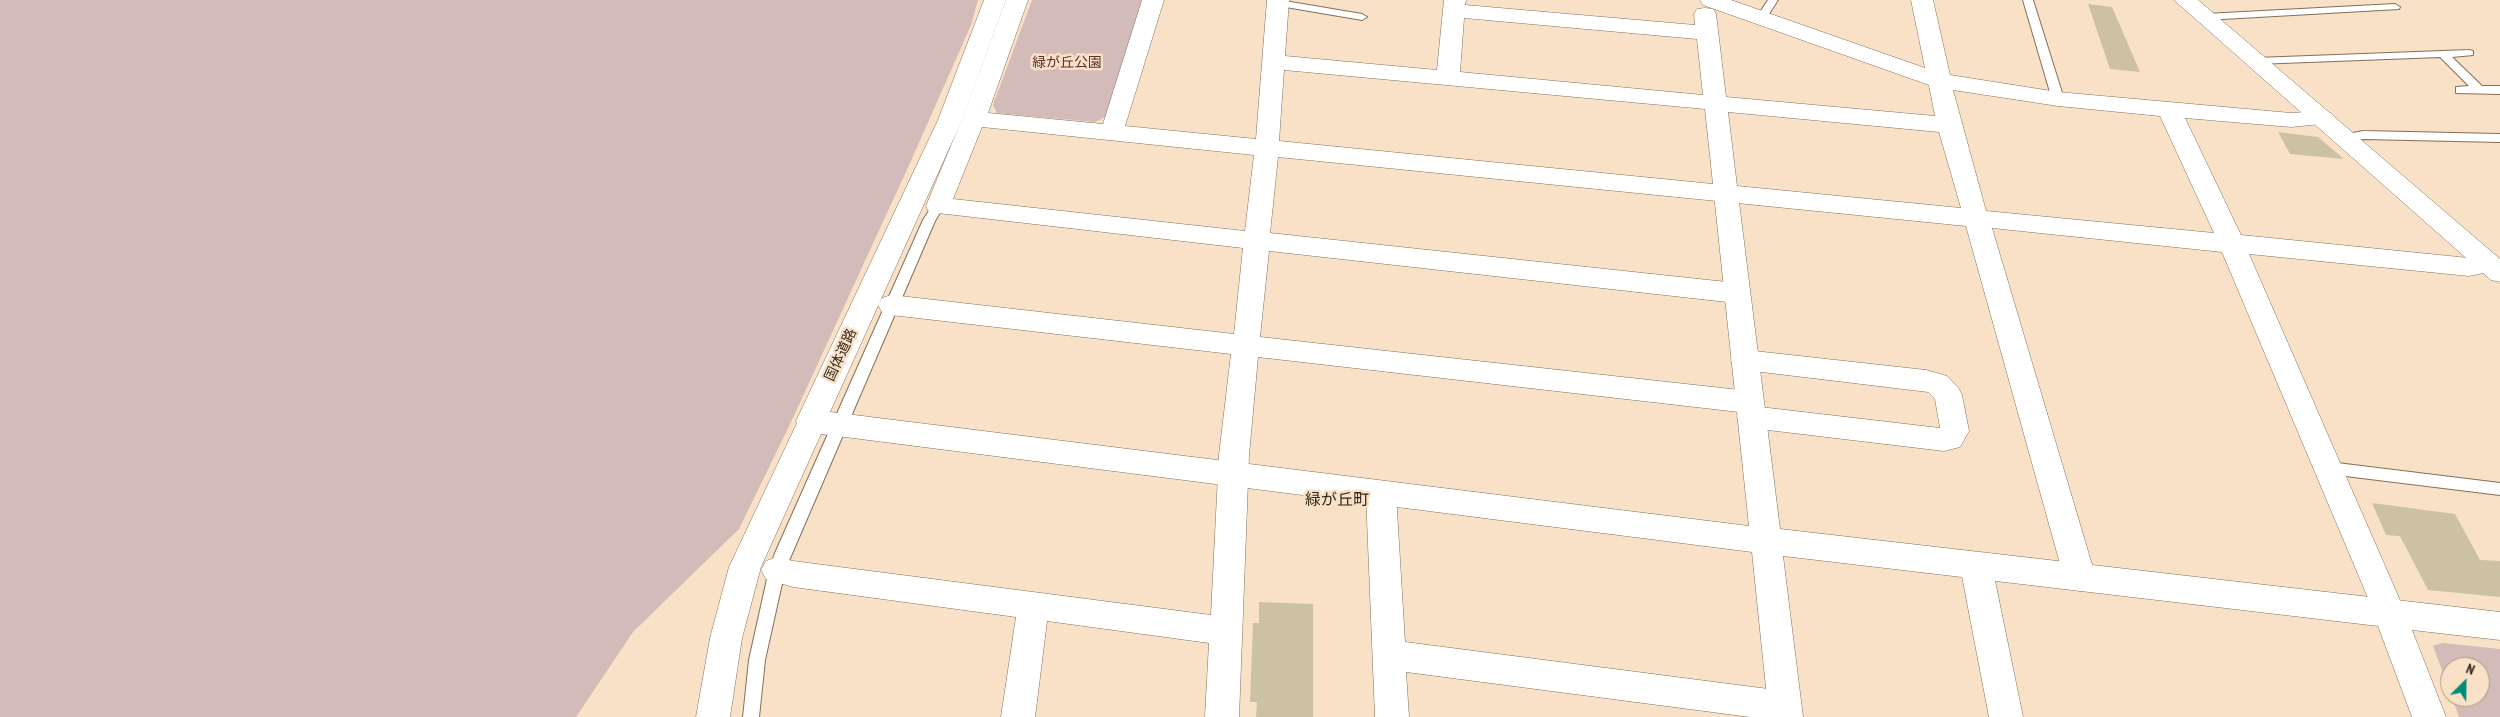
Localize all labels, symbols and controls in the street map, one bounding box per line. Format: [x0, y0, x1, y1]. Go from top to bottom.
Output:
park label: 緑が丘公園 [1032, 55, 1102, 71]
street label: 国体道路 [822, 326, 860, 384]
district label: 緑が丘町 [1305, 490, 1369, 510]
north arrow [2440, 657, 2490, 707]
text: N [2463, 659, 2477, 679]

